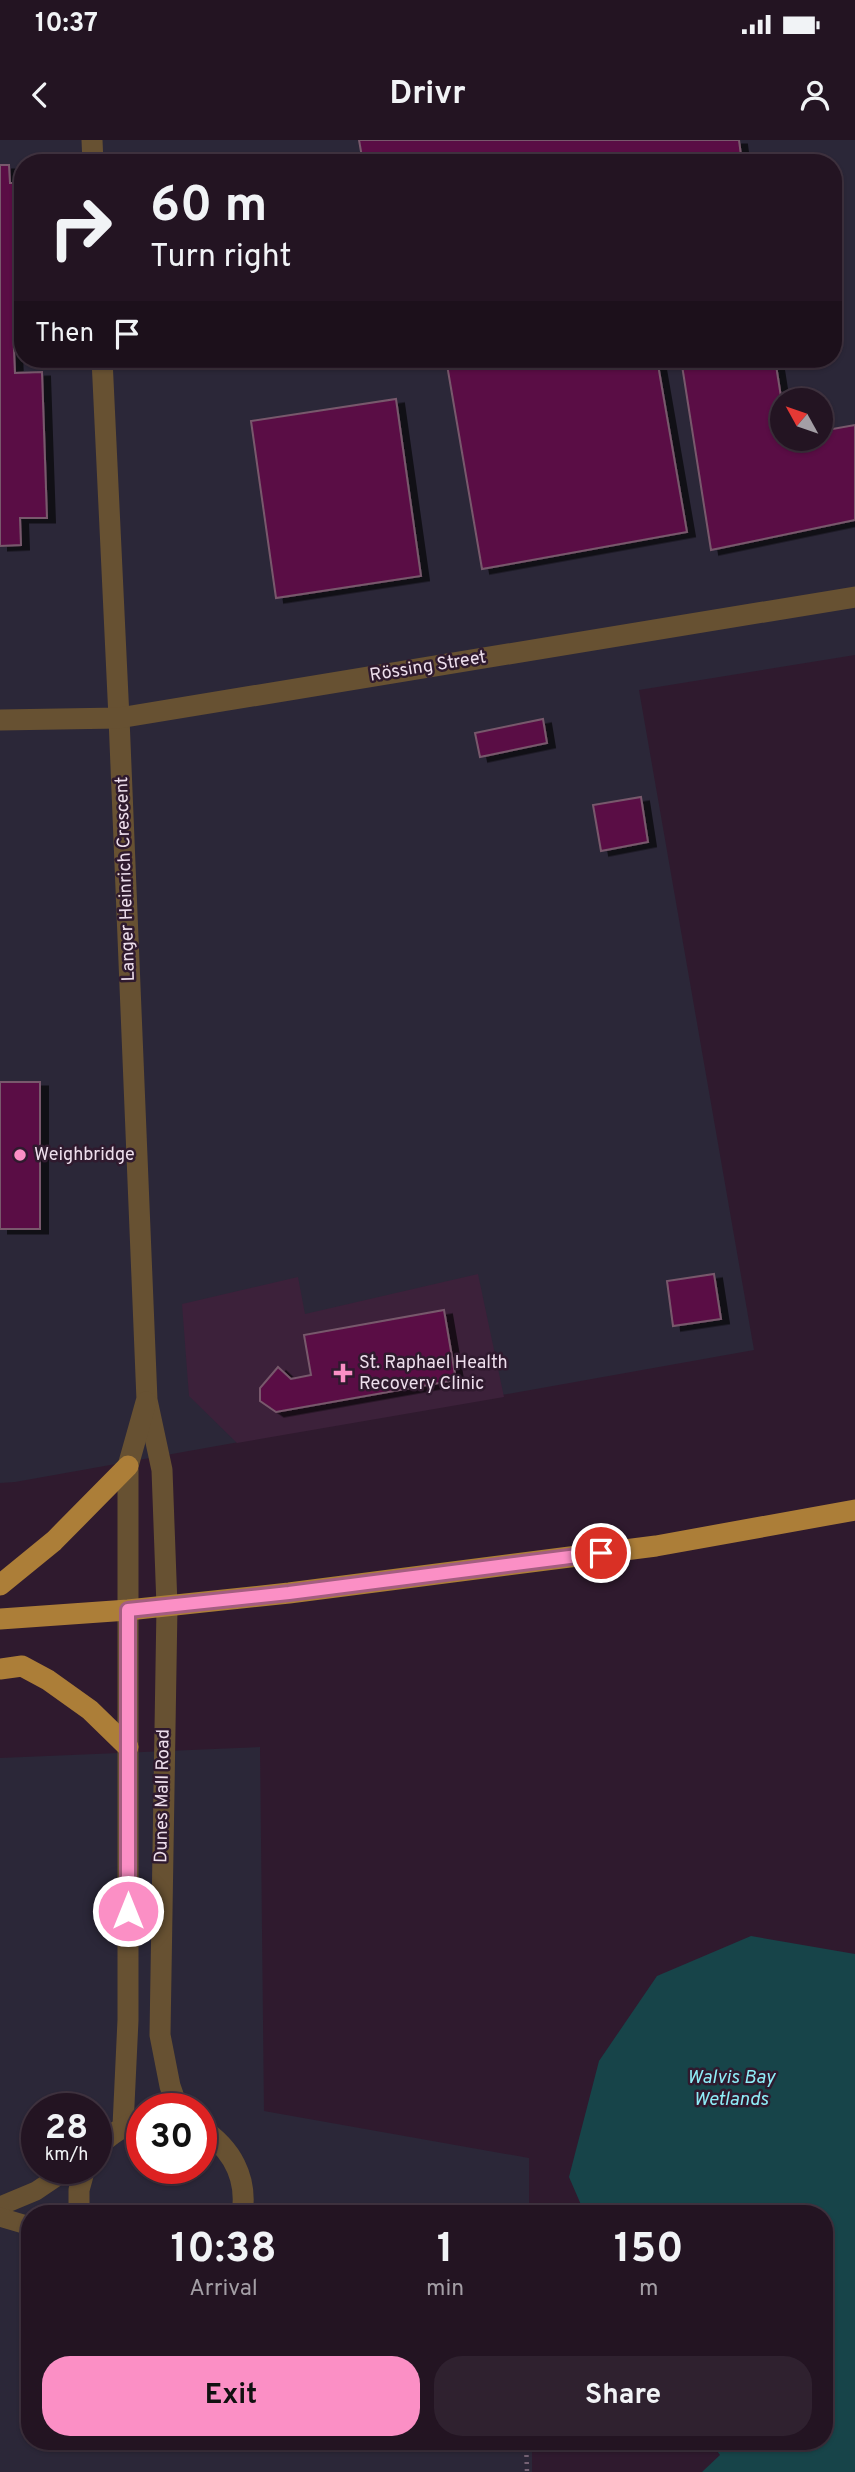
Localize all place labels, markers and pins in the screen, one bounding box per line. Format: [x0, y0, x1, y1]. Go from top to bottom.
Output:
place label: Weighbridge [34, 1144, 135, 1167]
marker: Weighbridge [12, 1147, 28, 1163]
place label: St. Raphael Health Recovery Clinic [359, 1352, 508, 1396]
marker: St. Raphael Health Recovery Clinic [333, 1363, 353, 1383]
pin [571, 1523, 631, 1583]

